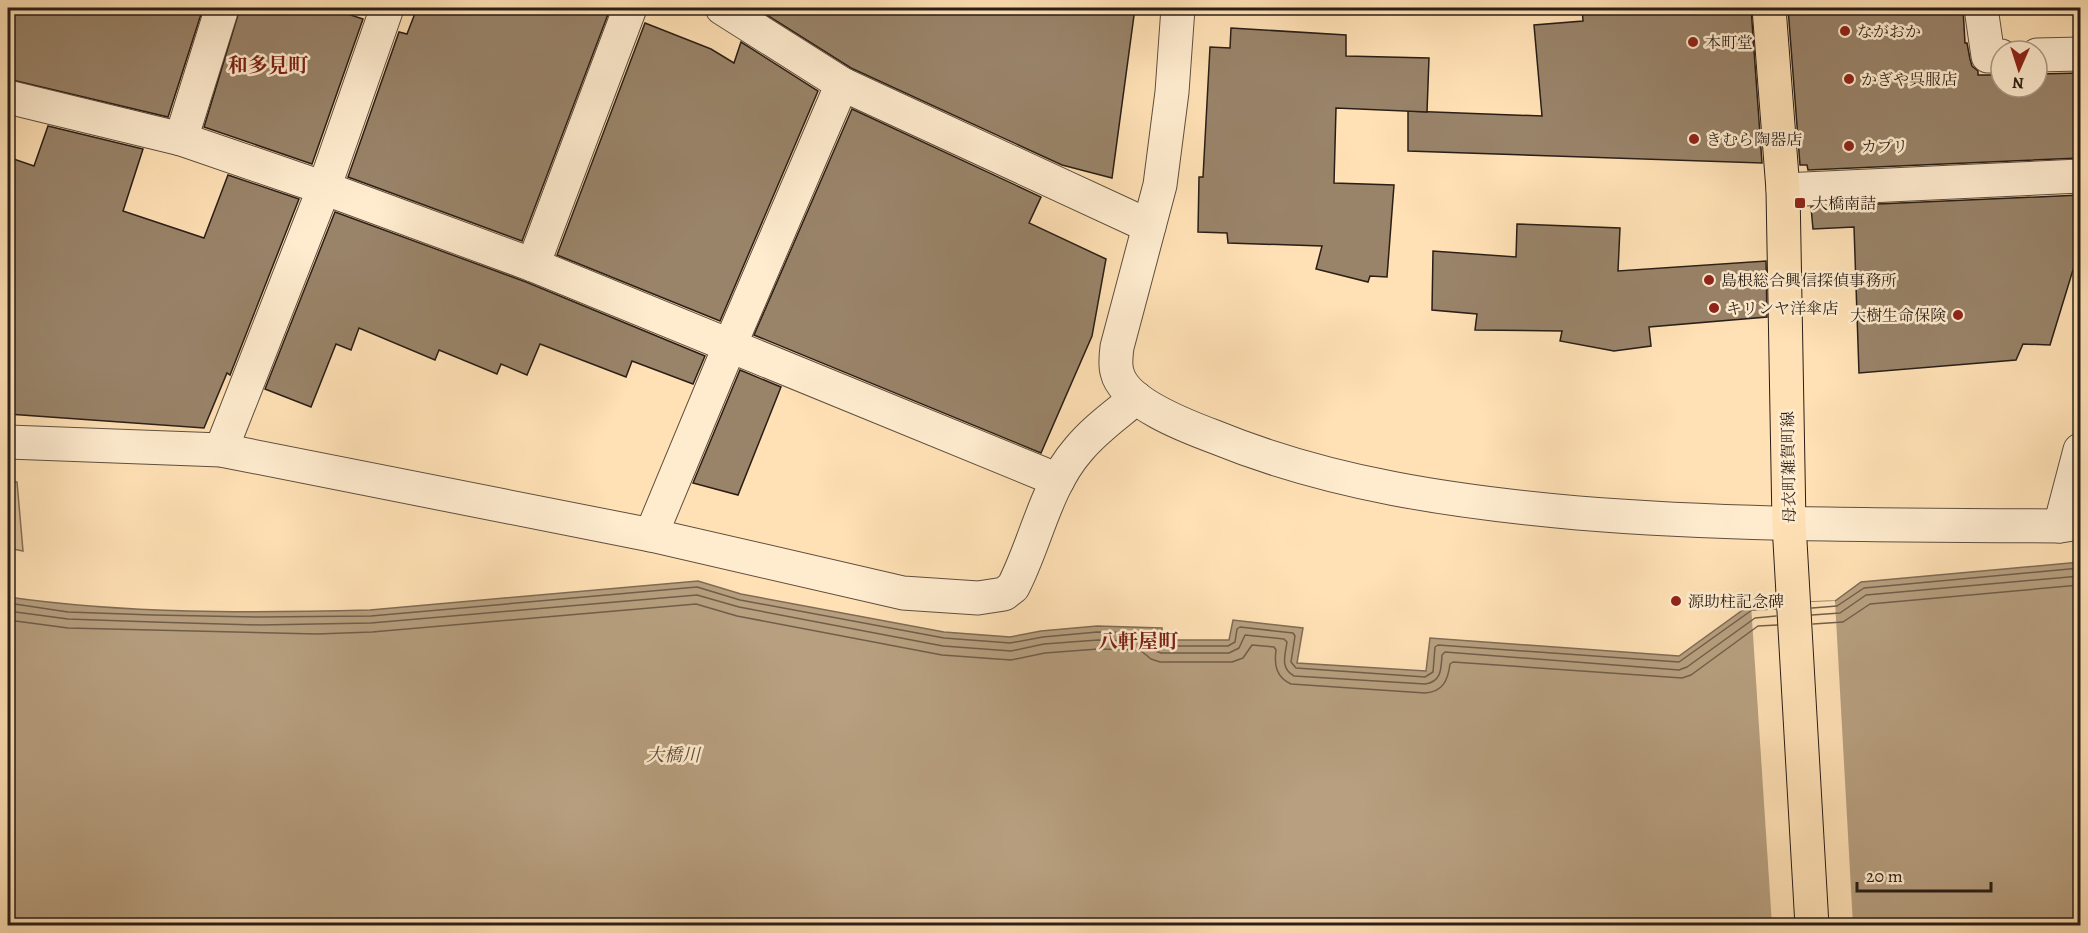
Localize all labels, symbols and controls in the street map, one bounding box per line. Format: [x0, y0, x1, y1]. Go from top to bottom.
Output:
place label: ながおか [1857, 21, 1921, 43]
marker: ながおか [1838, 24, 1852, 38]
place label: 本町堂 [1705, 32, 1753, 54]
marker: 本町堂 [1686, 35, 1700, 49]
north arrow [1989, 39, 2049, 99]
district label: 和多見町 [228, 52, 309, 79]
place label: かぎや呉服店 [1861, 69, 1957, 91]
marker: かぎや呉服店 [1842, 72, 1856, 86]
text: N [2012, 72, 2025, 94]
place label: きむら陶器店 [1706, 129, 1802, 151]
marker: きむら陶器店 [1687, 132, 1701, 146]
place label: カプリ [1861, 136, 1908, 158]
marker: カプリ [1842, 139, 1856, 153]
place label: 大橋南詰 [1812, 193, 1876, 215]
marker: 大橋南詰 [1793, 196, 1807, 210]
place label: 島根総合興信探偵事務所 [1721, 270, 1897, 292]
marker: 島根総合興信探偵事務所 [1702, 273, 1716, 287]
place label: キリンヤ洋傘店 [1726, 298, 1838, 320]
marker: キリンヤ洋傘店 [1707, 301, 1721, 315]
place label: 大樹生命保険 [1850, 305, 1946, 327]
marker: 大樹生命保険 [1951, 308, 1965, 322]
street label: 母衣町雑賀町線 [1777, 411, 1801, 523]
place label: 源助柱記念碑 [1688, 591, 1784, 613]
marker: 源助柱記念碑 [1669, 594, 1683, 608]
district label: 八軒屋町 [1098, 628, 1179, 655]
water label: 大橋川 [646, 743, 702, 767]
scale bar [1857, 855, 1990, 893]
text: 20 m [1866, 864, 1903, 888]

